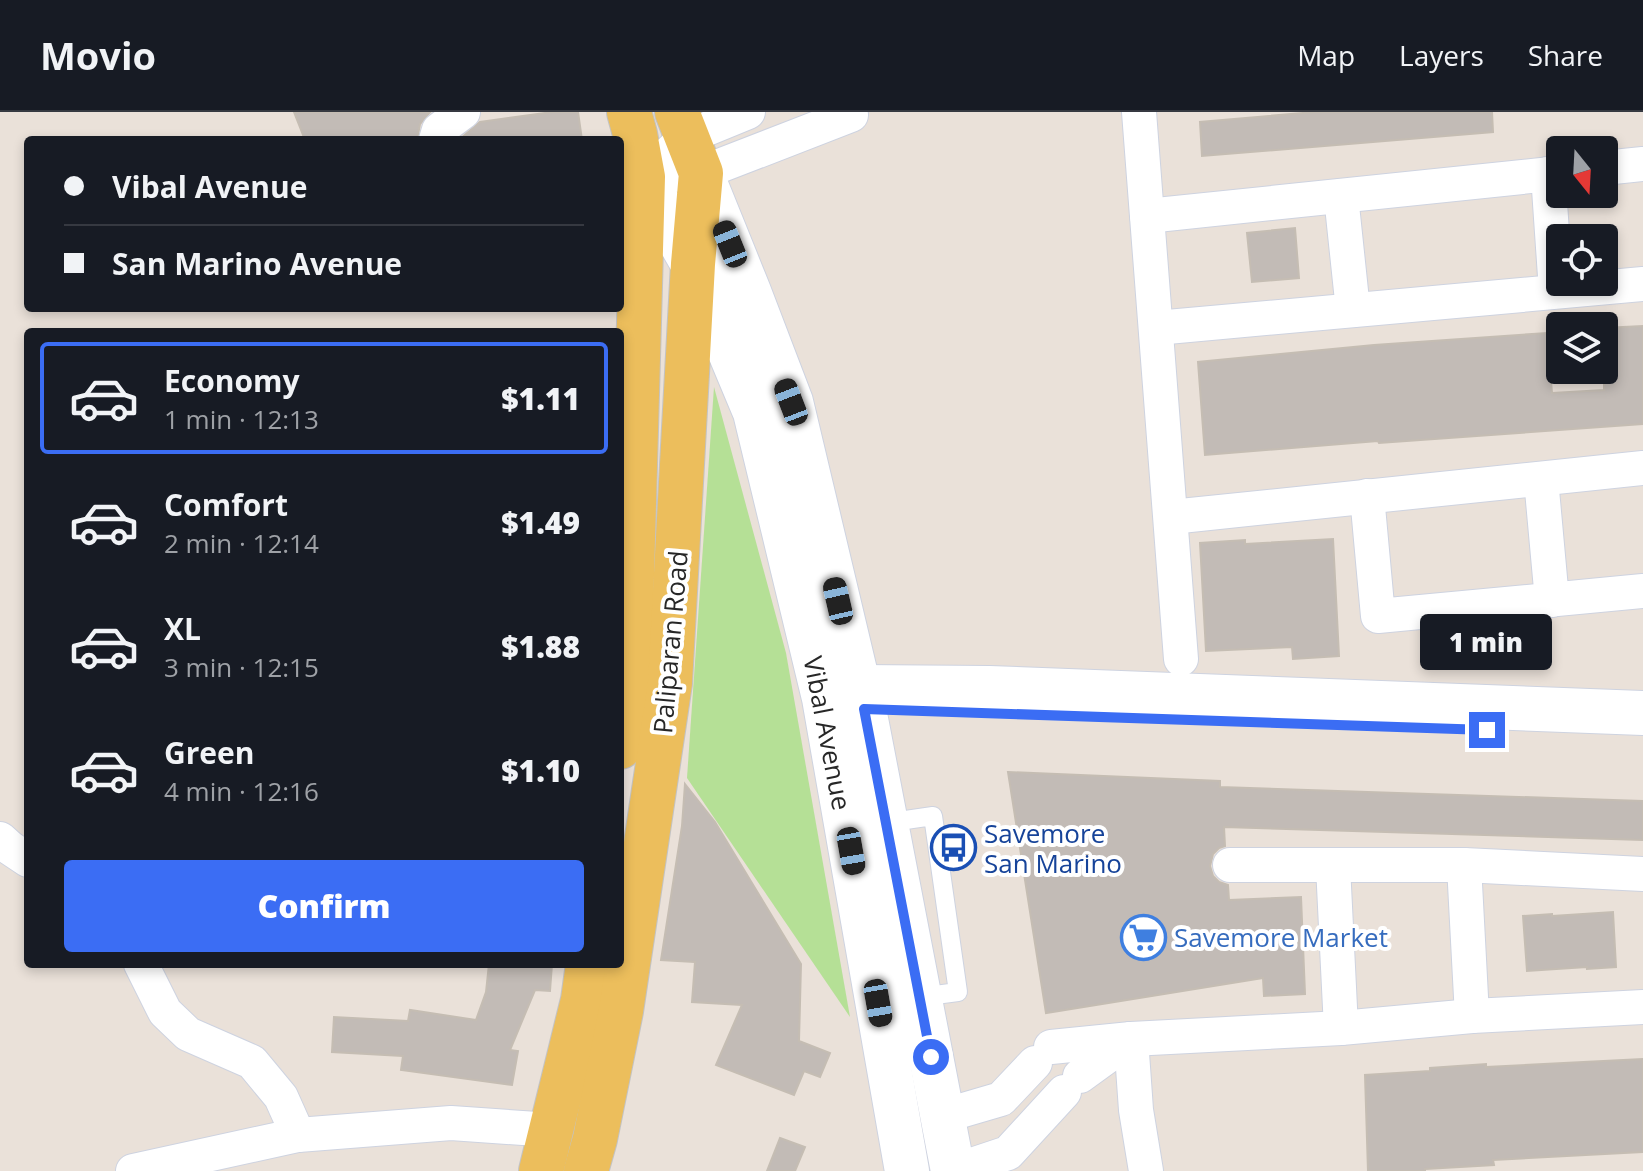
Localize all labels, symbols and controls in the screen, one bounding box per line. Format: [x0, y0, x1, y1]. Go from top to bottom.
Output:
text: Movio [40, 29, 156, 81]
text: Map [1297, 36, 1355, 74]
text: Layers [1399, 36, 1484, 74]
text: Share [1528, 36, 1603, 74]
north arrow [1546, 136, 1618, 208]
map controls [1546, 136, 1618, 384]
text: Vibal Avenue [112, 166, 307, 207]
car [710, 217, 750, 271]
button: locate [1546, 224, 1618, 296]
text: San Marino Avenue [112, 243, 402, 284]
button: layers [1546, 312, 1618, 384]
text: Economy [164, 360, 300, 401]
icon: car [68, 362, 140, 434]
car [771, 375, 811, 429]
text: $1.11 [501, 378, 580, 419]
text: 1 min · 12:13 [164, 401, 319, 437]
text: Comfort [164, 484, 288, 525]
icon: car [68, 486, 140, 558]
text: $1.49 [501, 502, 580, 543]
text: 2 min · 12:14 [164, 525, 319, 561]
street label: Paliparan Road [644, 549, 696, 735]
car [821, 575, 855, 627]
text: XL [164, 608, 201, 649]
icon: car [68, 610, 140, 682]
callout: 1 min [1421, 614, 1553, 670]
text: 1 min [1449, 624, 1523, 660]
text: $1.88 [501, 626, 580, 667]
text: 3 min · 12:15 [164, 649, 319, 685]
street label: Vibal Avenue [795, 653, 861, 813]
route end [1469, 712, 1505, 748]
text: Green [164, 732, 255, 773]
icon: car [68, 734, 140, 806]
text: $1.10 [501, 750, 580, 791]
text: 4 min · 12:16 [164, 773, 319, 809]
place label: Savemore San Marino [984, 815, 1122, 881]
bus stop icon: Savemore San Marino [929, 824, 977, 872]
car [835, 825, 867, 877]
button: Confirm [64, 860, 584, 952]
supermarket icon: Savemore Market [1119, 913, 1167, 961]
place label: Savemore Market [1174, 919, 1388, 955]
car [862, 977, 894, 1029]
route start [913, 1039, 949, 1075]

